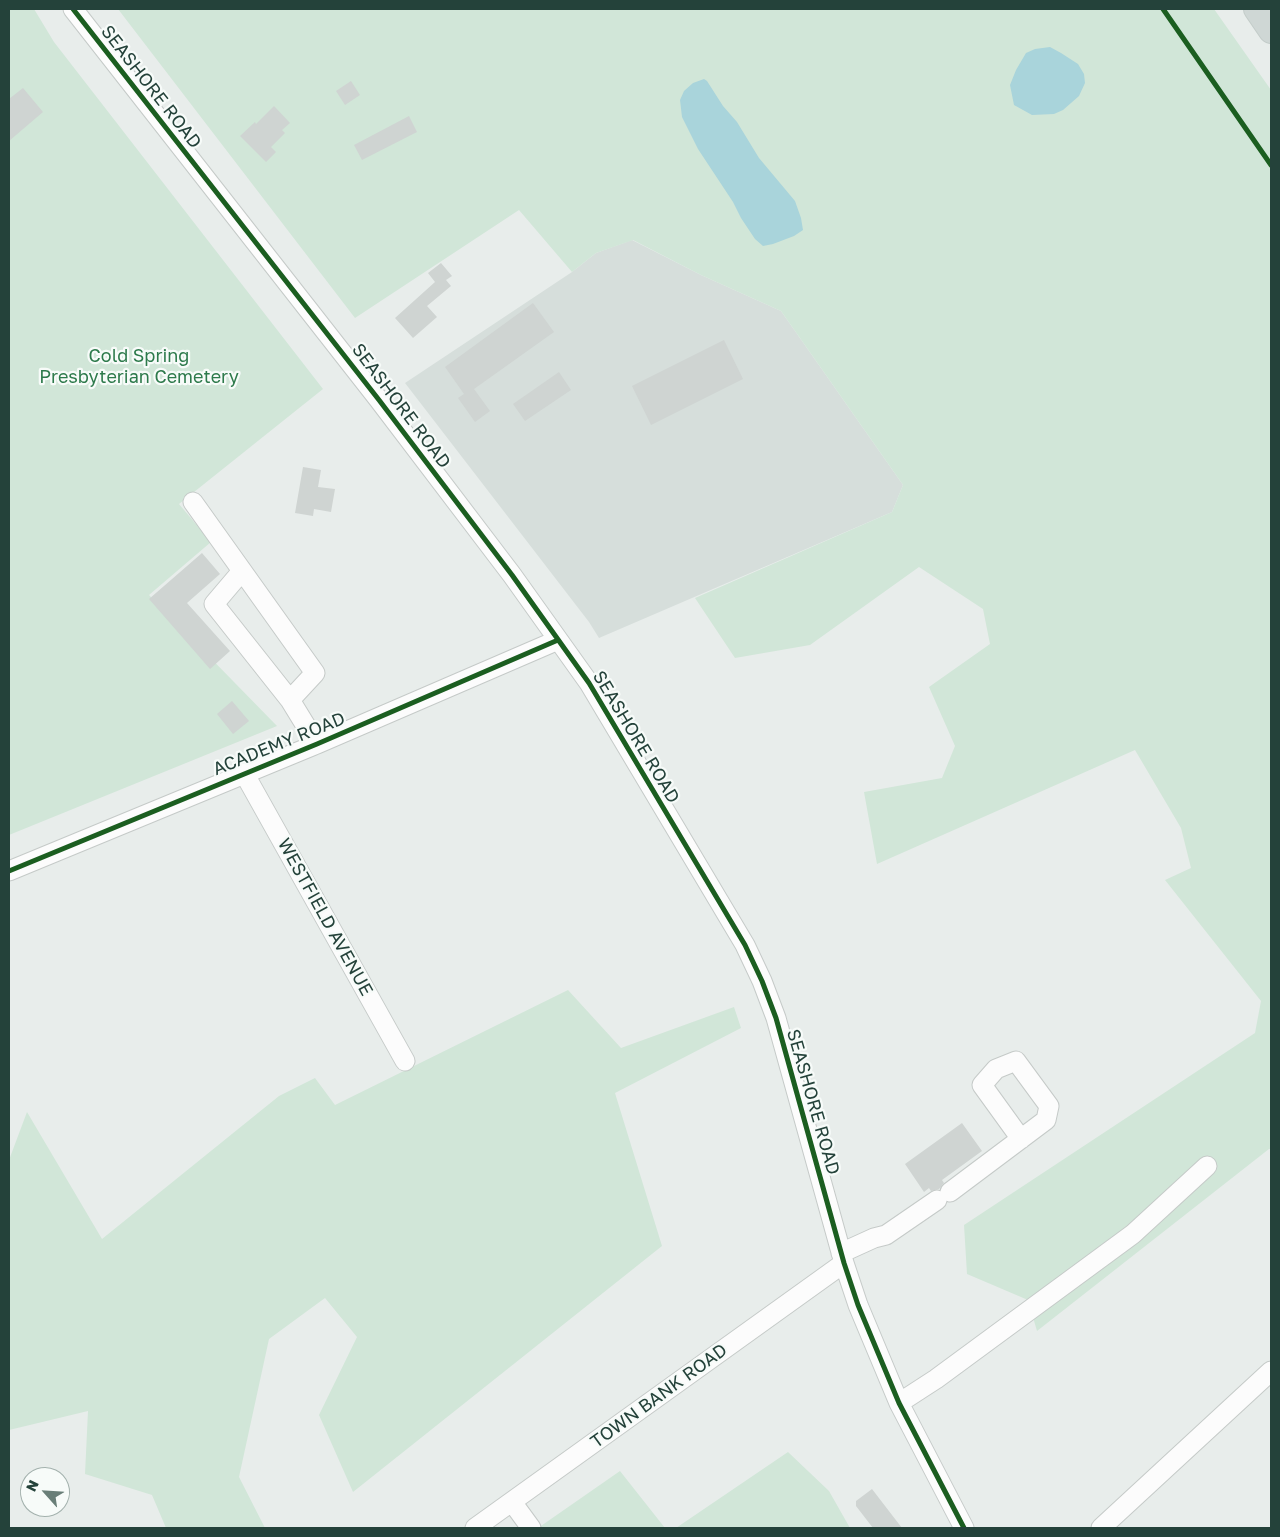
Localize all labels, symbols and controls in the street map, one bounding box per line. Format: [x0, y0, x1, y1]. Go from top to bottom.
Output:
street label: SEASHORE ROAD [96, 21, 206, 153]
street label: SEASHORE ROAD [347, 339, 455, 473]
park label: Cold Spring Presbyterian Cemetery [39, 345, 239, 388]
street label: SEASHORE ROAD [588, 667, 684, 807]
street label: ACADEMY ROAD [210, 708, 348, 780]
street label: WESTFIELD AVENUE [273, 834, 377, 1000]
street label: SEASHORE ROAD [782, 1027, 844, 1177]
street label: TOWN BANK ROAD [586, 1339, 732, 1453]
north arrow [20, 1467, 70, 1517]
text: N [22, 1477, 42, 1494]

